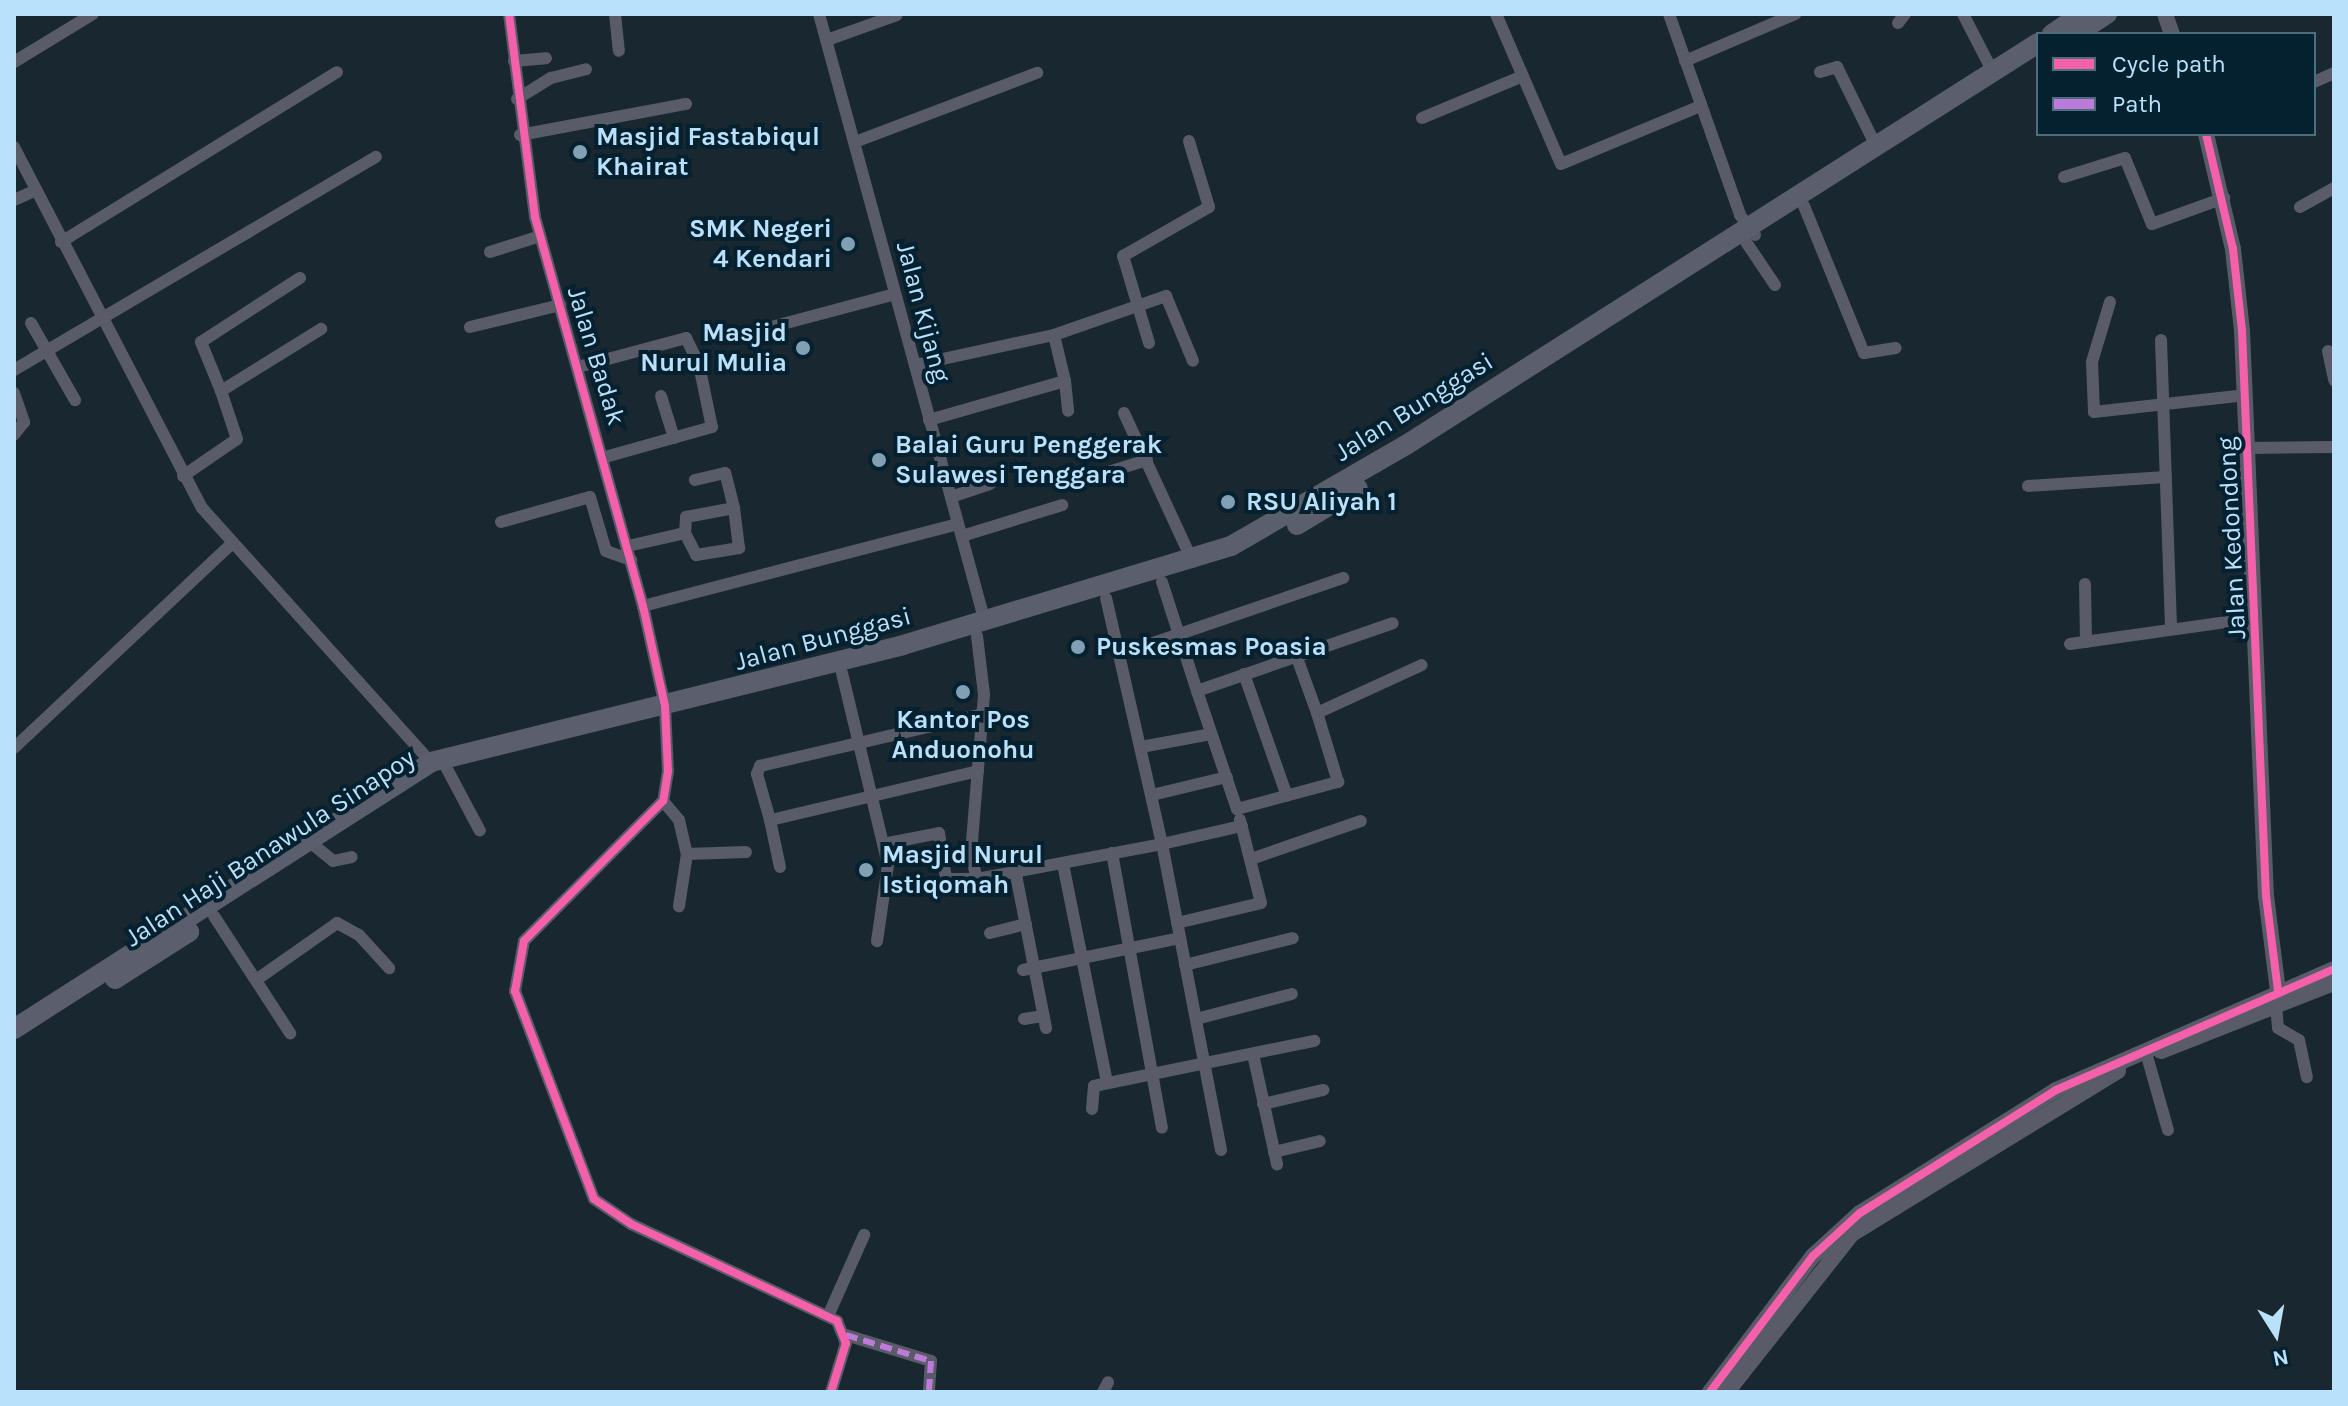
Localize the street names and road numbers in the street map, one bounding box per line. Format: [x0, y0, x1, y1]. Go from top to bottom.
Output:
street label: Jalan Kijang [889, 238, 957, 386]
street label: Jalan Badak [560, 283, 632, 429]
street label: Jalan Bunggasi [1329, 346, 1499, 468]
street label: Jalan Kedondong [2211, 436, 2253, 640]
street label: Jalan Bunggasi [732, 601, 914, 677]
street label: Jalan Haji Banawula Sinapoy [119, 742, 421, 954]

